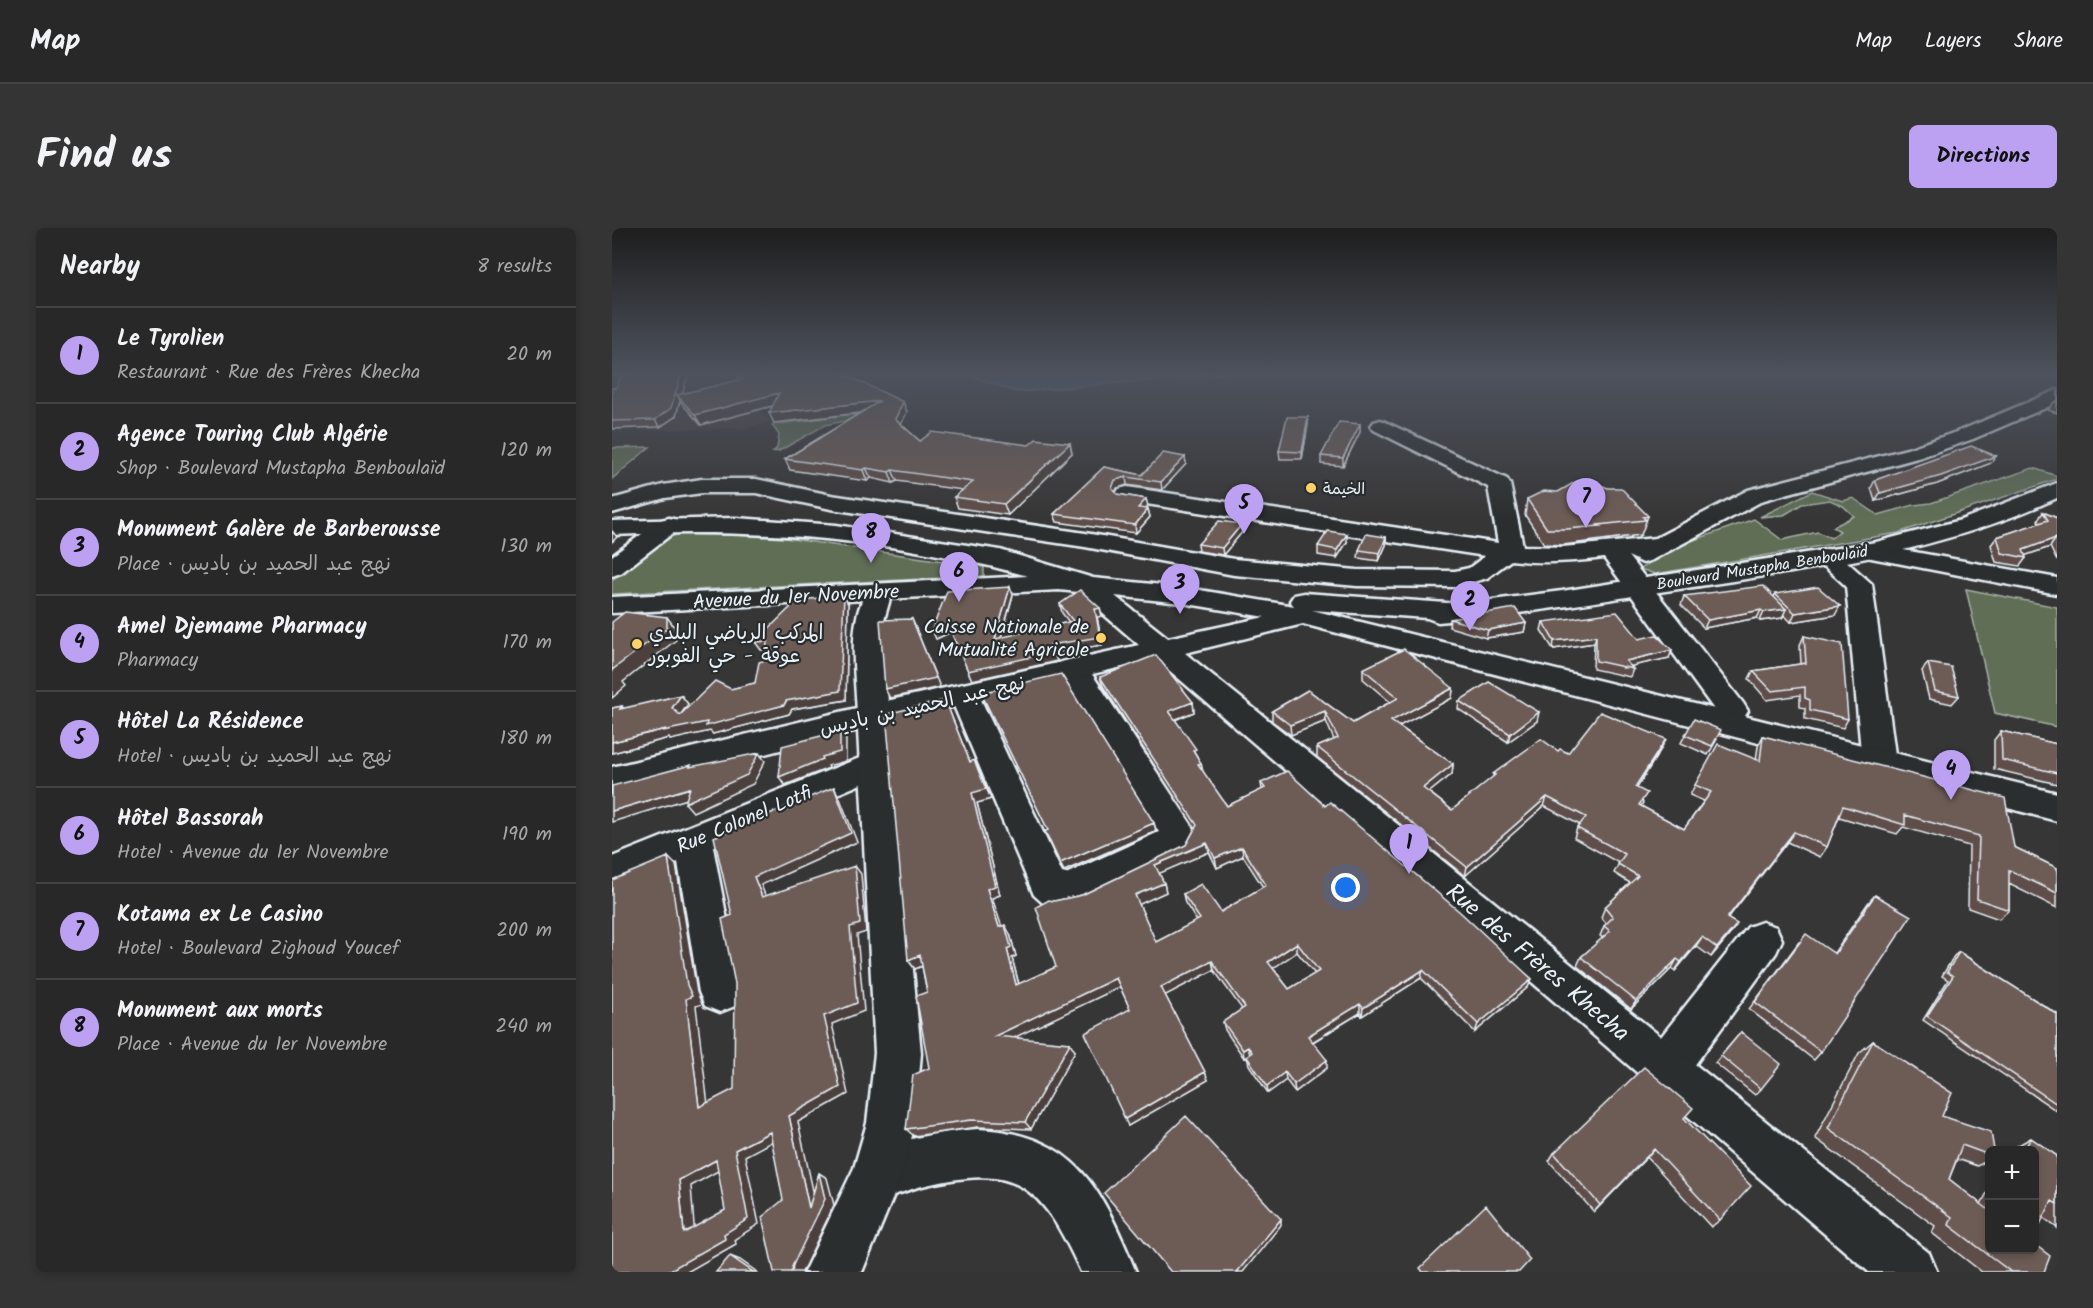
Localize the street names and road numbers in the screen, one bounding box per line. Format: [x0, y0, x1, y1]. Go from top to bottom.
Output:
street label: Boulevard Mustapha Benboulaïd [1655, 539, 1871, 598]
street label: Avenue du 1er Novembre [692, 577, 900, 619]
street label: نهج عبد الحميد بن باديس [817, 668, 1028, 746]
street label: Rue Colonel Lotfi [672, 778, 818, 864]
street label: Rue des Frères Khecha [1436, 874, 1638, 1052]

